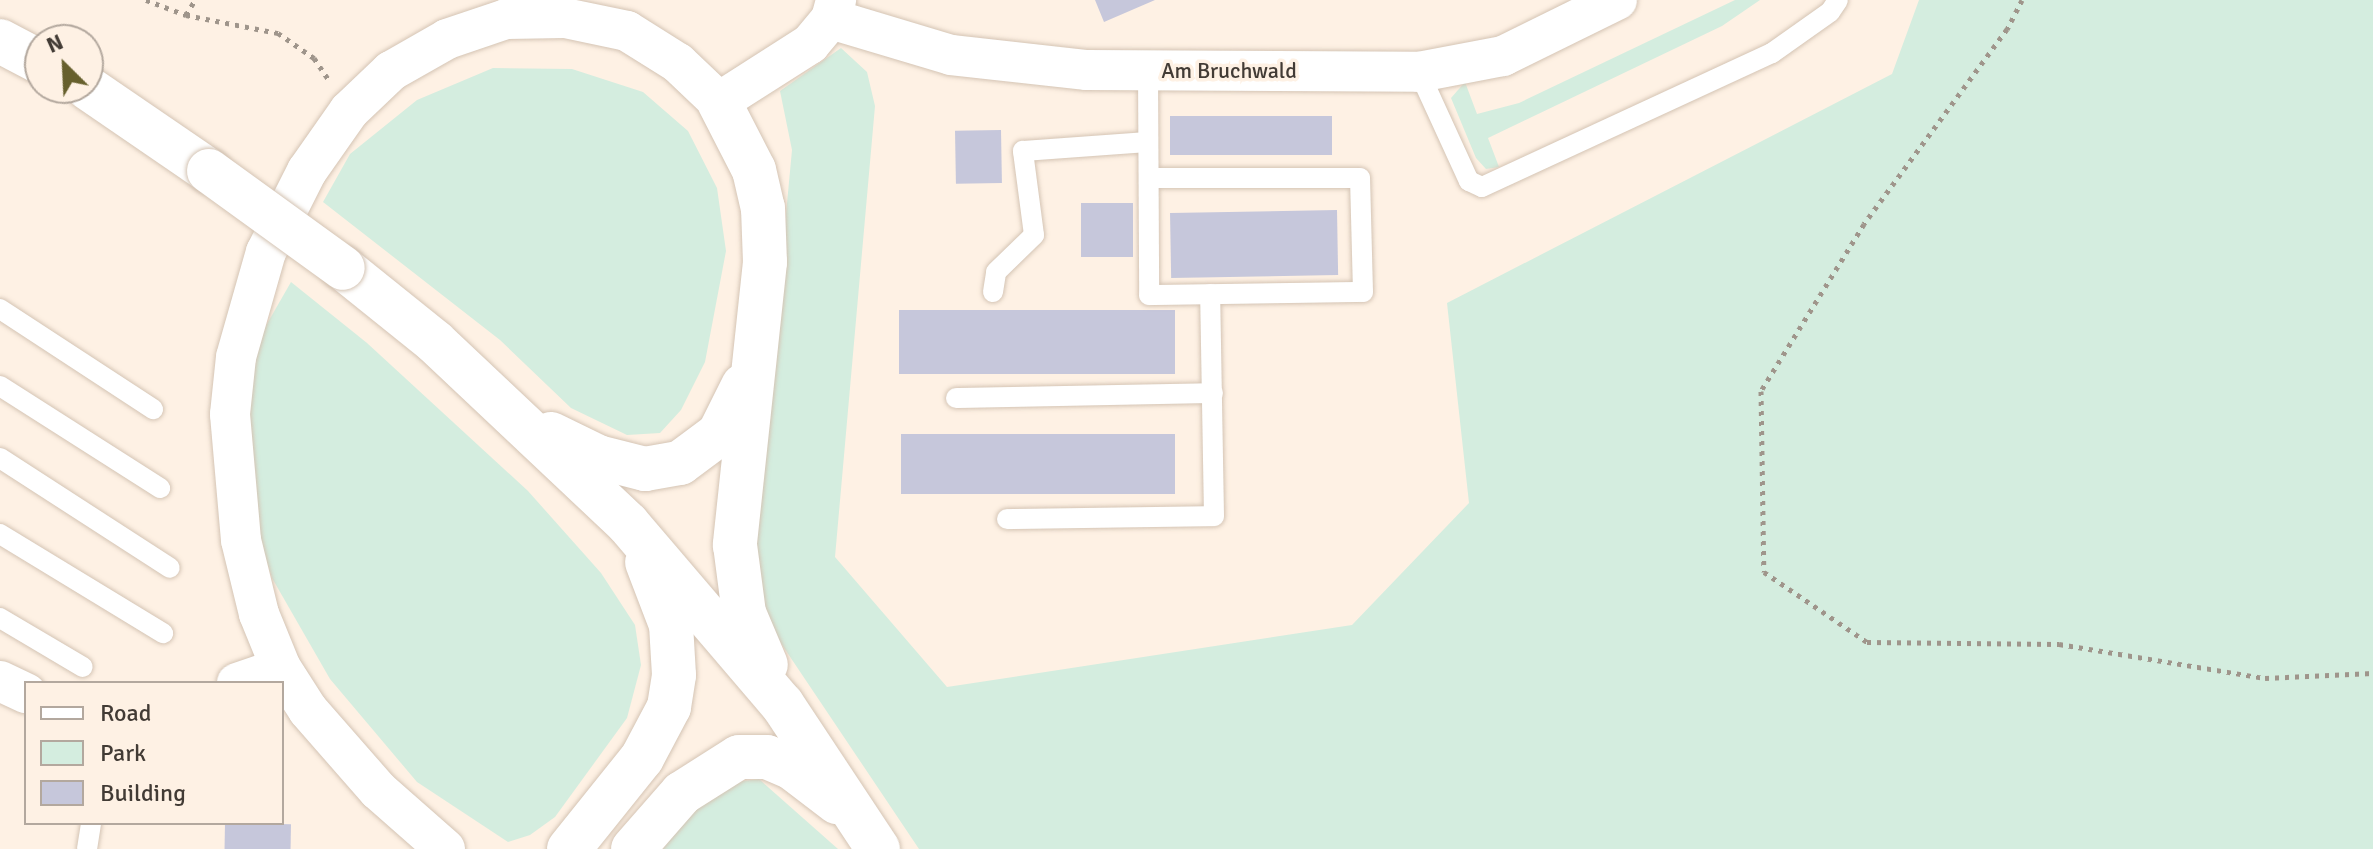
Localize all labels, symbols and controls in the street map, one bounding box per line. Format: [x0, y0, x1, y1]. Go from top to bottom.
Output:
north arrow [24, 24, 104, 104]
text: N [42, 28, 67, 59]
street label: Am Bruchwald [1161, 58, 1297, 84]
legend [24, 681, 284, 825]
text: Road [100, 698, 151, 728]
text: Park [100, 738, 146, 768]
text: Building [100, 778, 186, 808]

